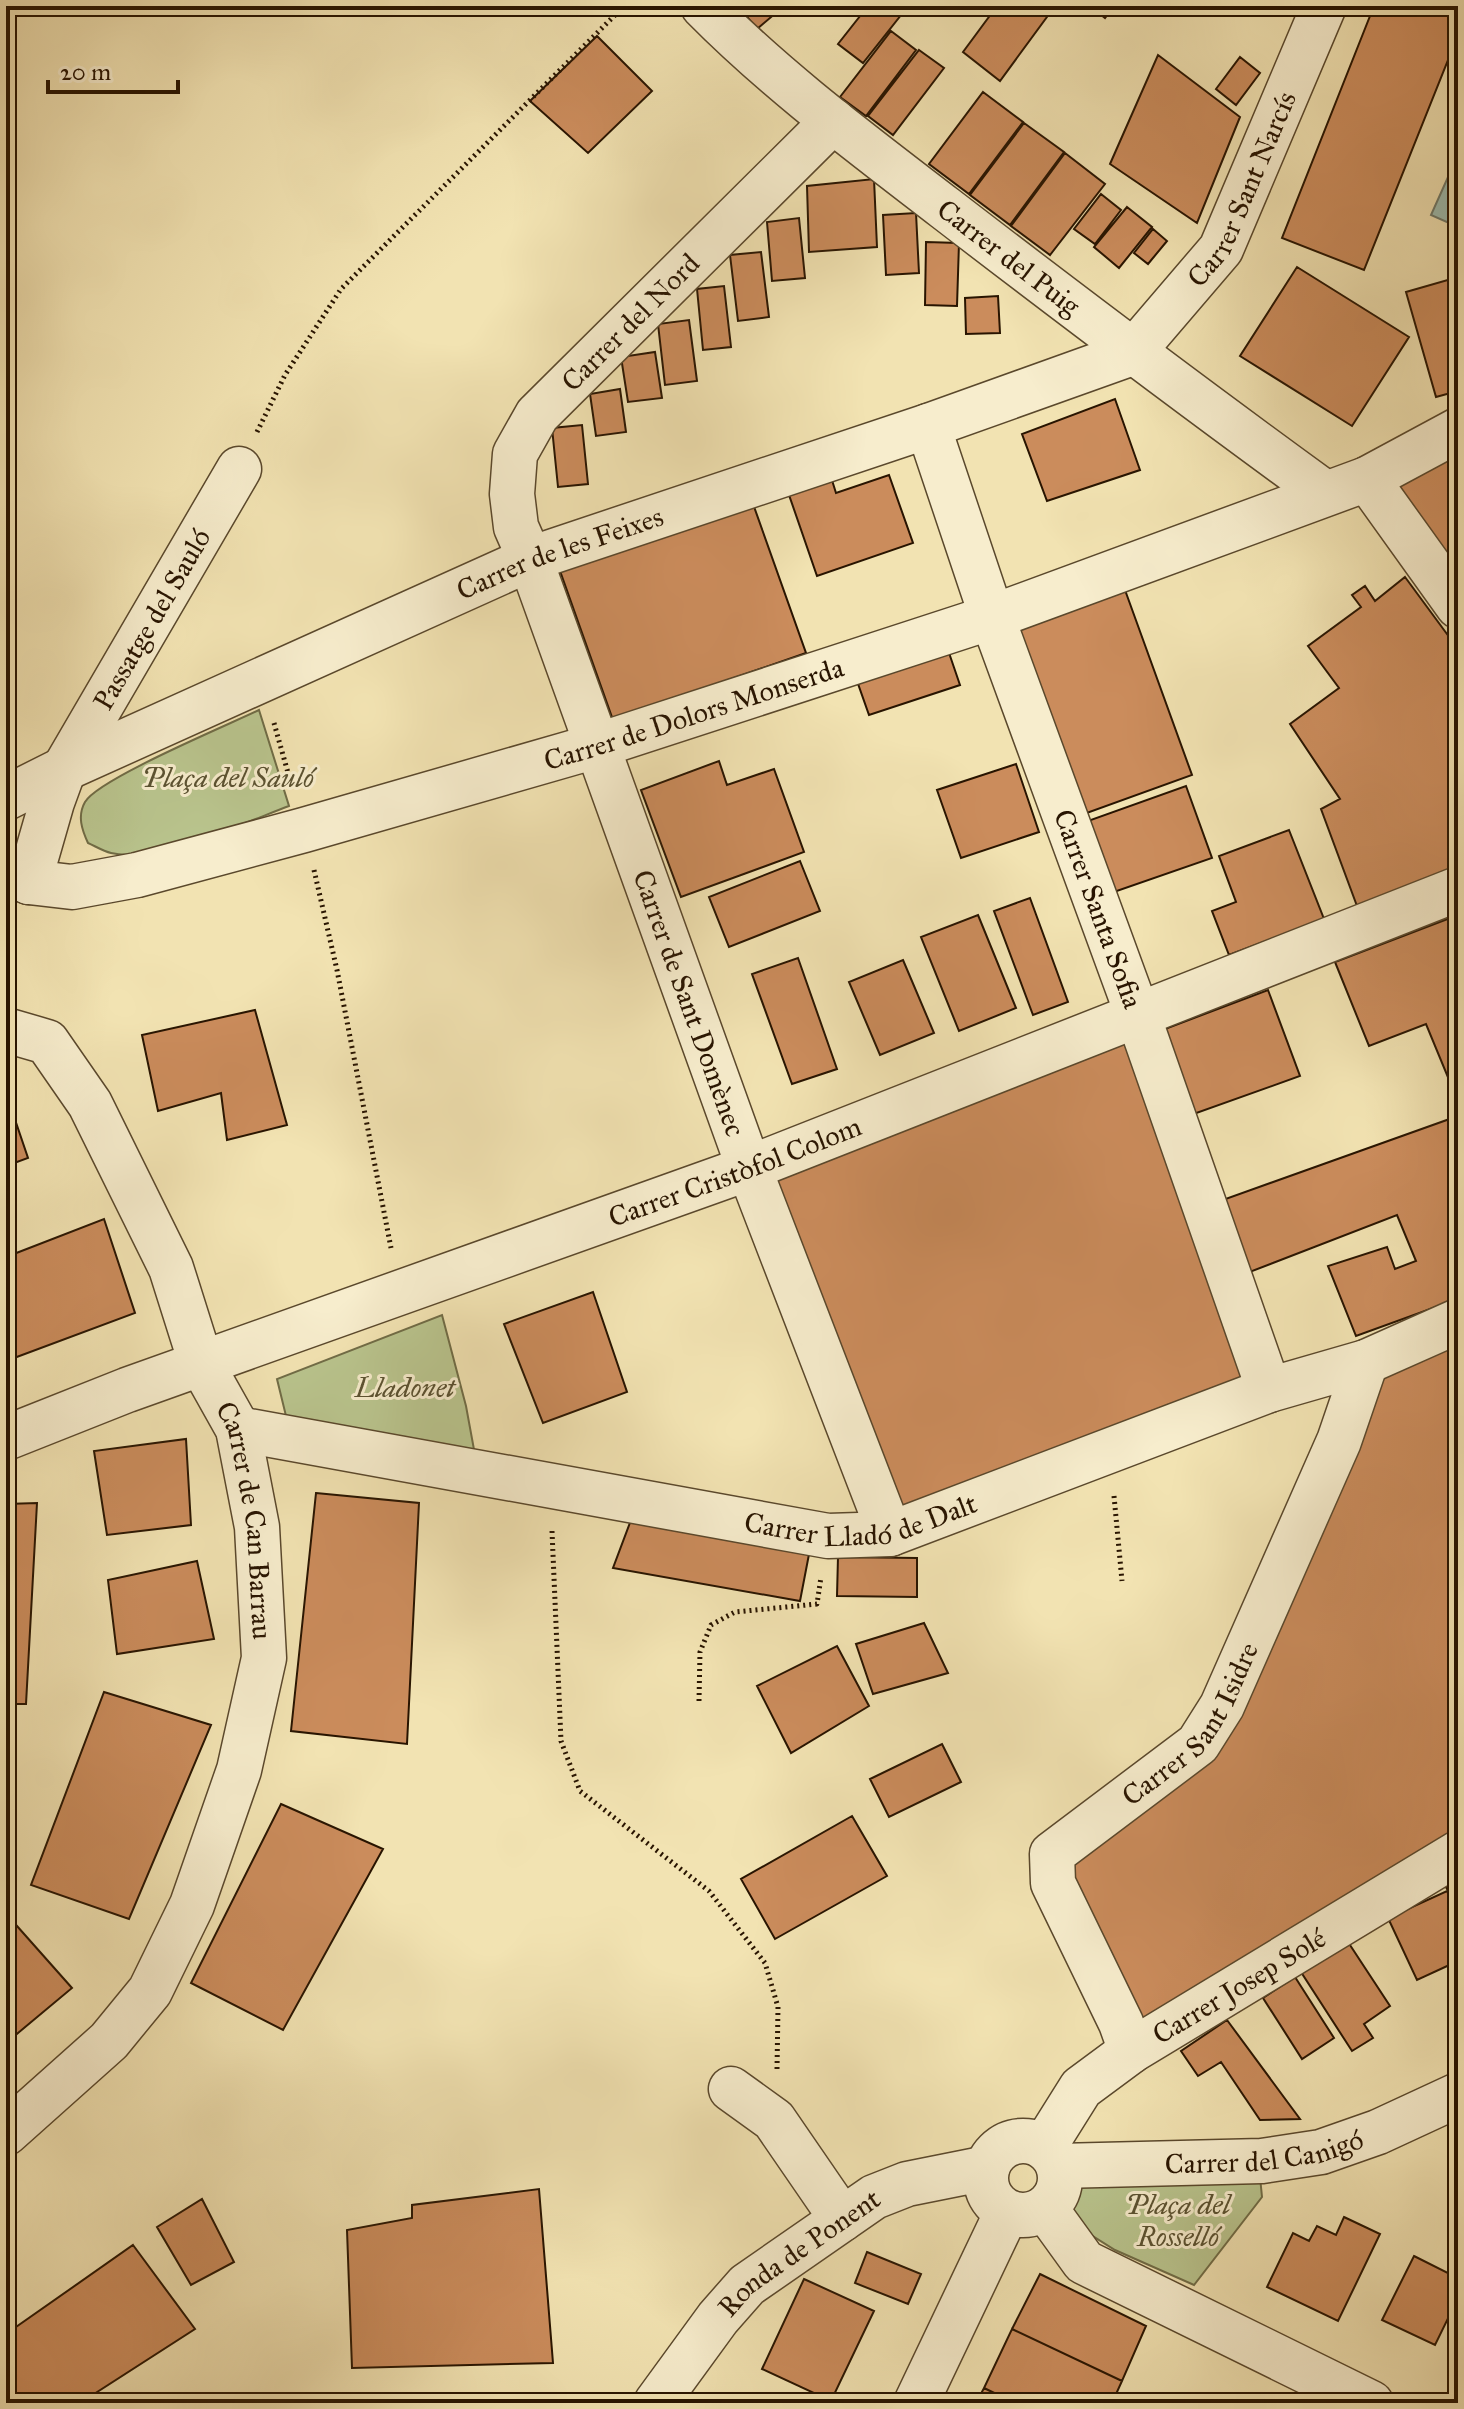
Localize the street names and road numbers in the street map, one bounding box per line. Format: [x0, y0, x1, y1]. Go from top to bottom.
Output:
street label: Carrer Sant Narcís [1179, 86, 1304, 294]
street label: Carrer del Puig [930, 191, 1088, 324]
street label: Carrer del Nord [554, 246, 707, 399]
street label: Carrer de les Feixes [451, 499, 668, 608]
street label: Passatge del Sauló [85, 522, 219, 716]
street label: Carrer de Dolors Monserda [540, 650, 848, 778]
street label: Carrer Santa Sofia [1046, 805, 1151, 1013]
street label: Carrer de Sant Domènec [625, 865, 753, 1141]
street label: Carrer Cristòfol Colom [604, 1109, 866, 1235]
street label: Carrer de Can Barrau [208, 1395, 280, 1641]
street label: Carrer Lladó de Dalt [742, 1486, 982, 1554]
street label: Carrer Sant Isidre [1115, 1637, 1266, 1813]
street label: Carrer Josep Solé [1146, 1920, 1333, 2052]
street label: Carrer del Canigó [1164, 2122, 1368, 2181]
street label: Ronda de Ponent [710, 2181, 887, 2324]

